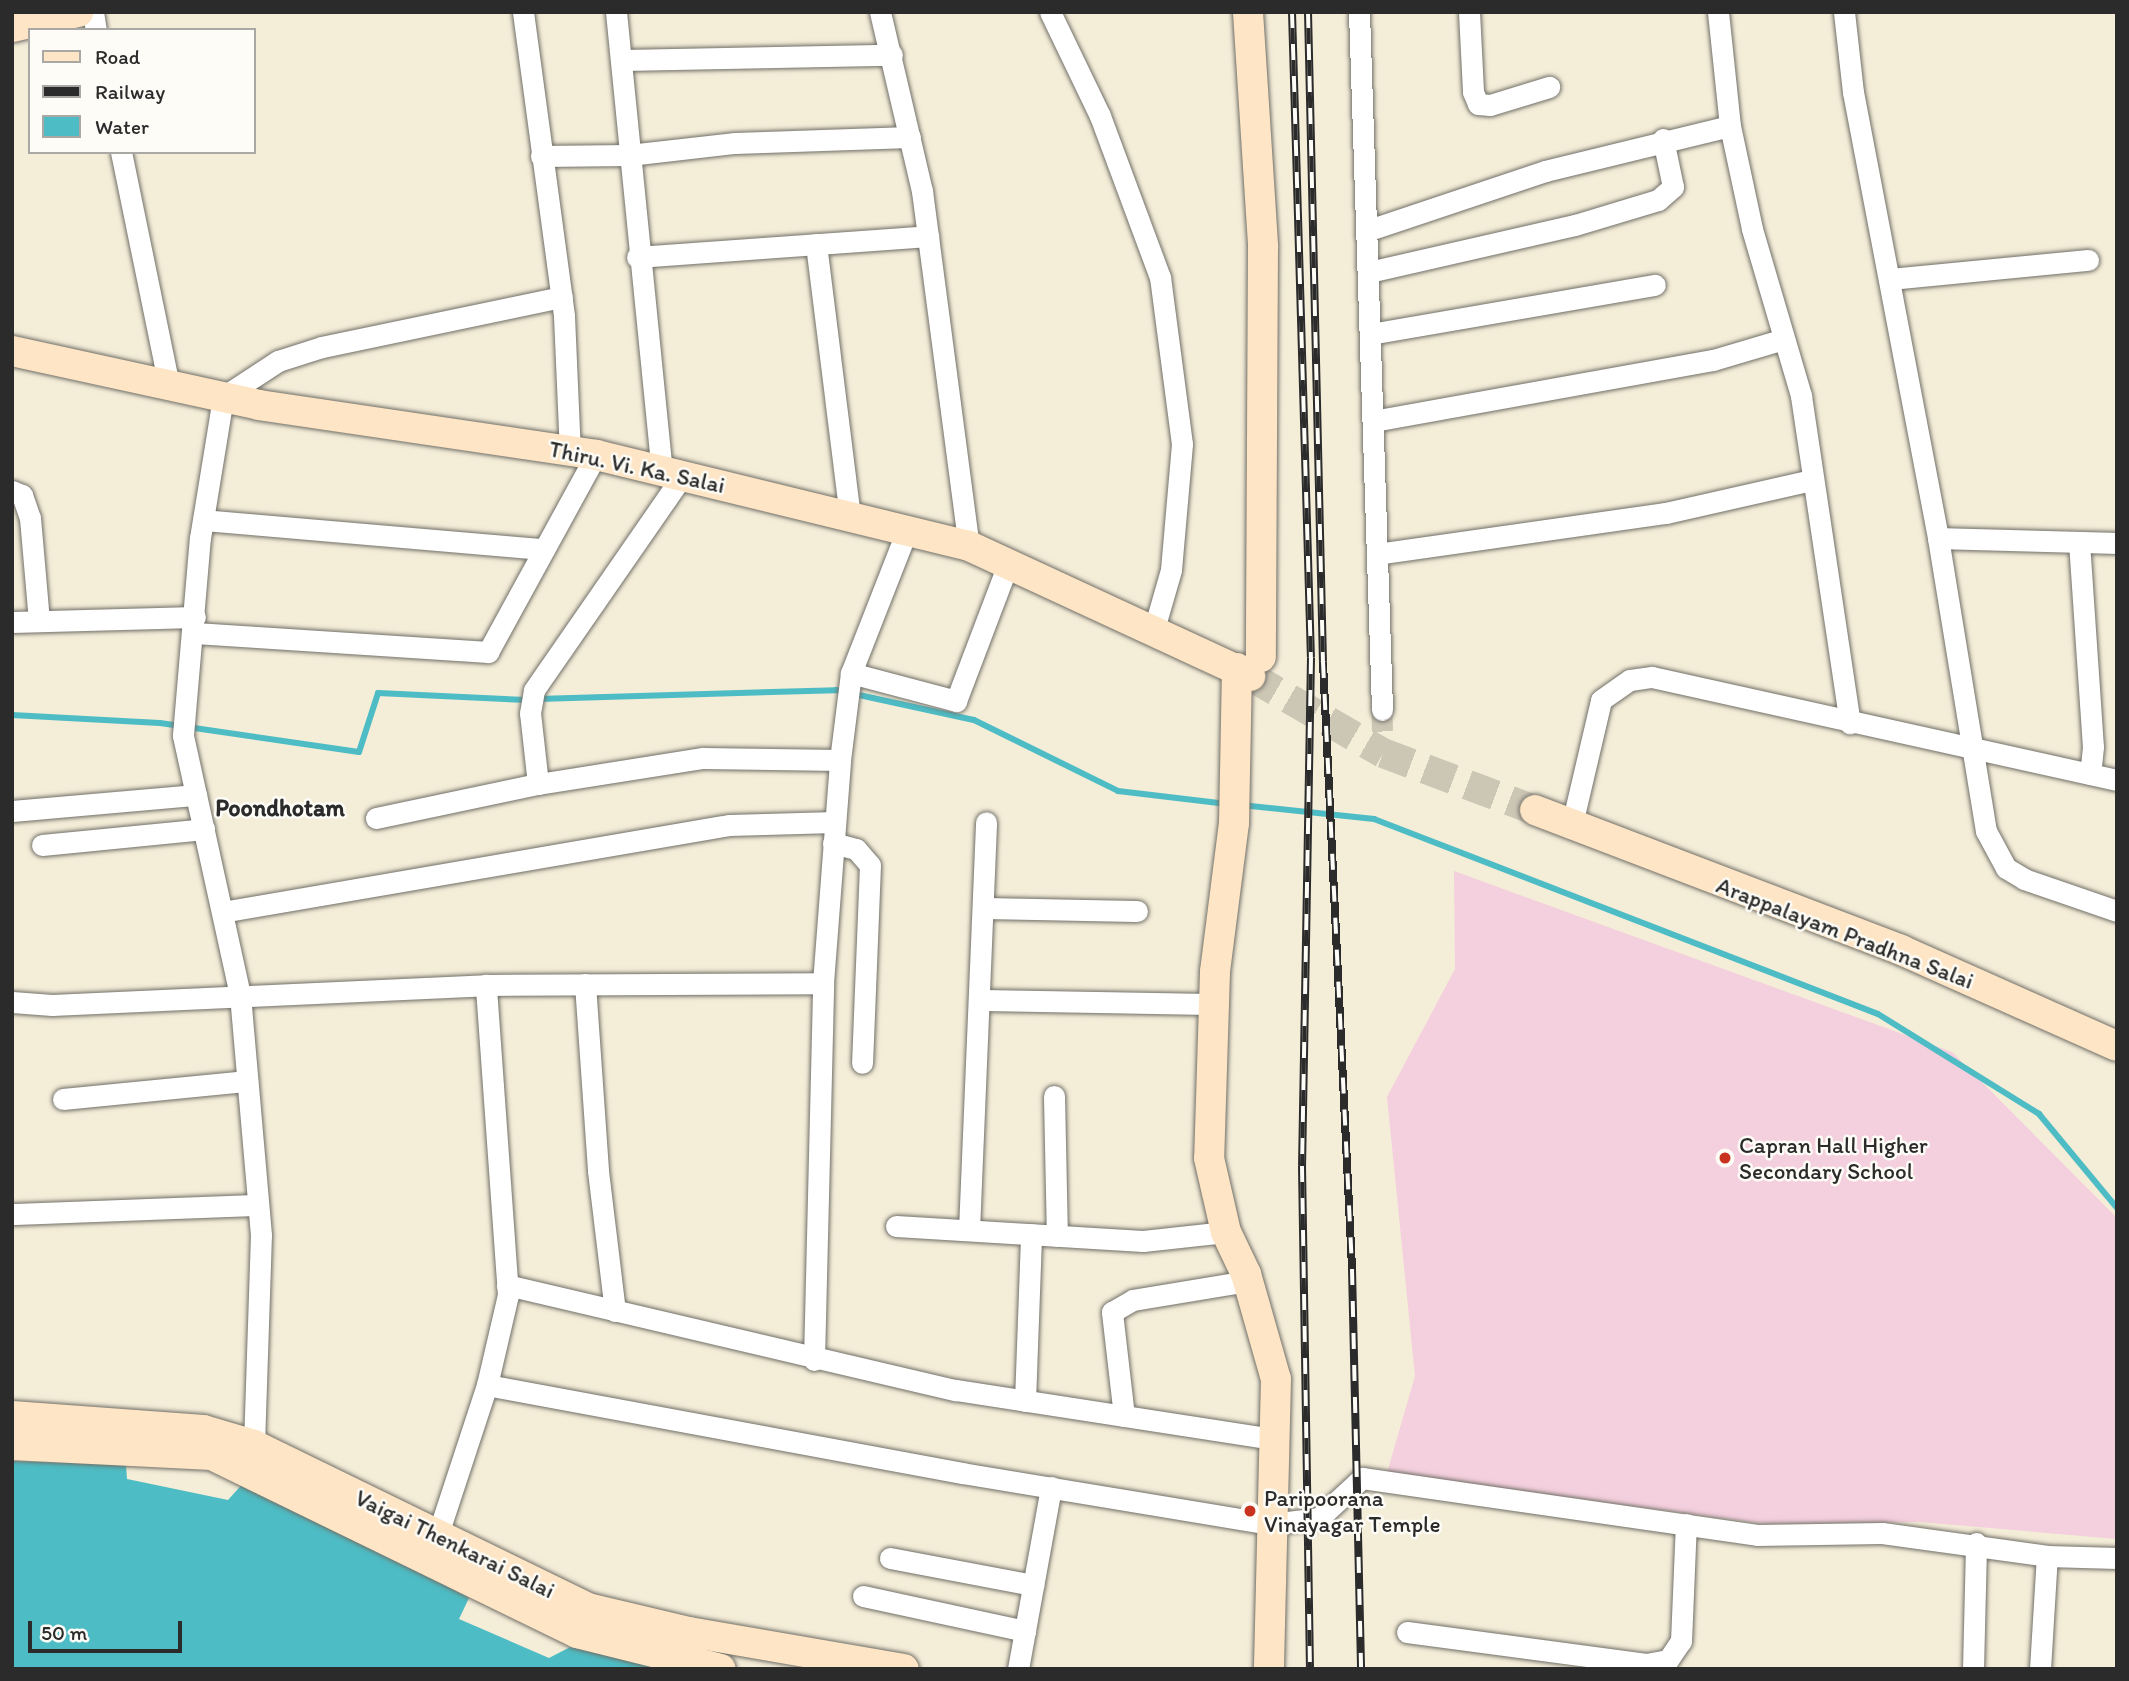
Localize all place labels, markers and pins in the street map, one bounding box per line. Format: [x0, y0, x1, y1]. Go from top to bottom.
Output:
place label: Capran Hall Higher Secondary School [1739, 1131, 1928, 1185]
marker: Capran Hall Higher Secondary School [1717, 1150, 1733, 1166]
place label: Paripoorana Vinayagar Temple [1264, 1484, 1438, 1538]
marker: Paripoorana Vinayagar Temple [1242, 1503, 1258, 1519]

